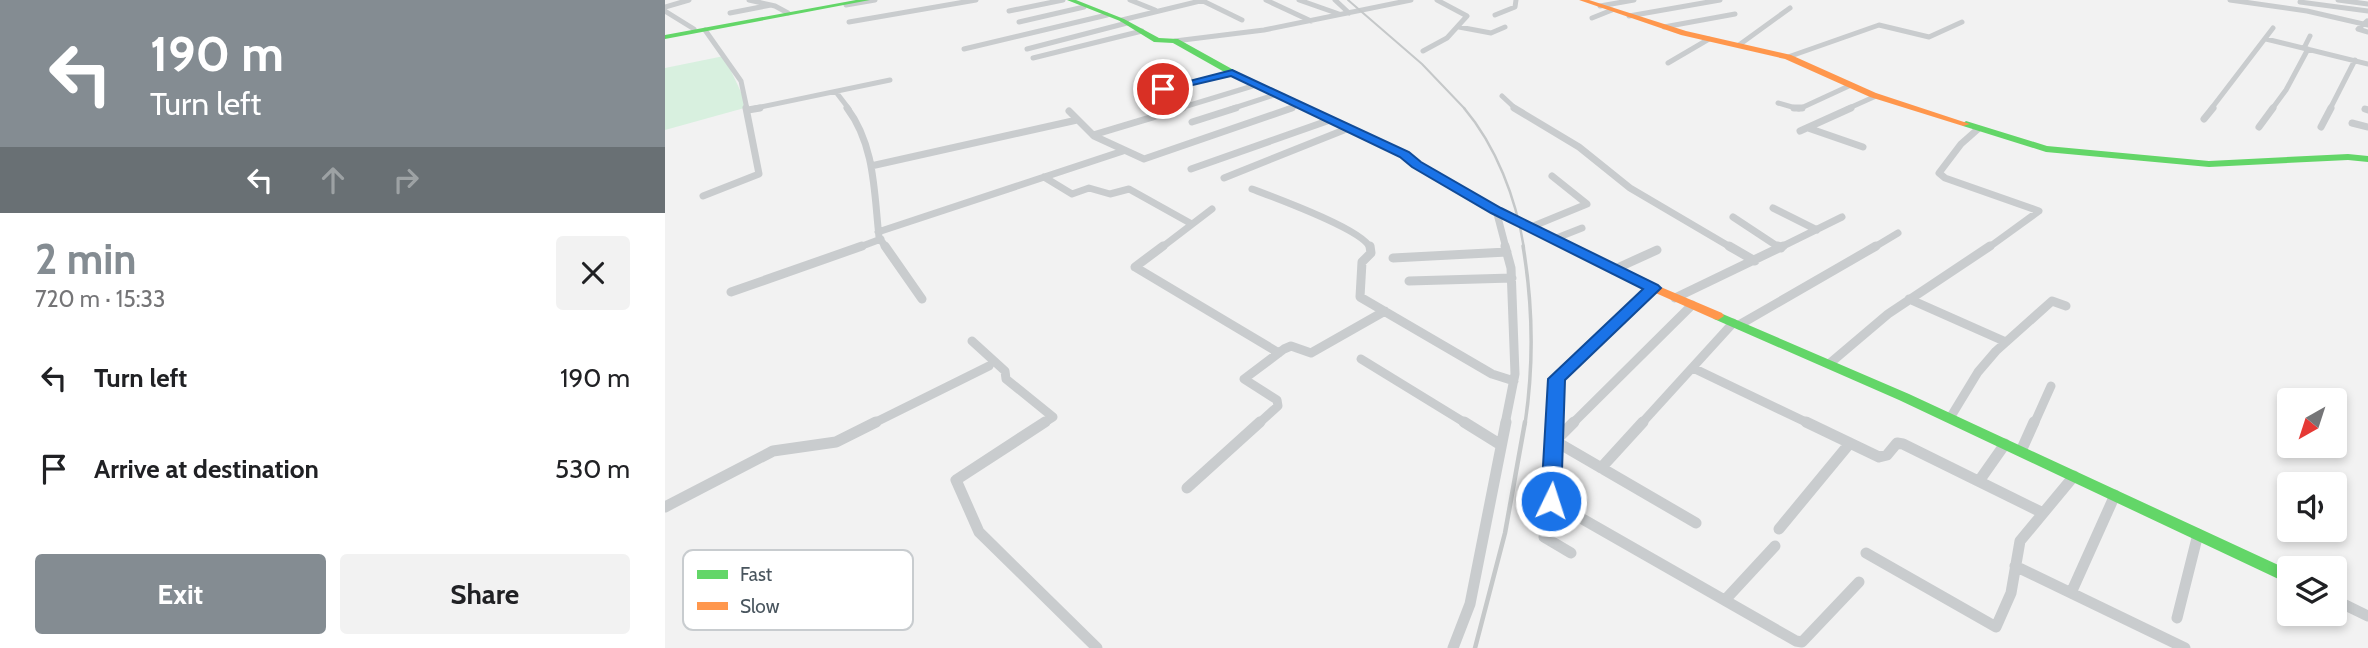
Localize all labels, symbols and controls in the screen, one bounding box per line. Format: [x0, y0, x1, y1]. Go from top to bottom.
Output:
text: 190 m [150, 24, 284, 83]
icon: left [35, 28, 126, 119]
pin [1133, 59, 1193, 119]
icon: arrive [1144, 70, 1182, 108]
text: Turn left [150, 84, 261, 123]
icon: left [241, 161, 279, 199]
icon: ahead [314, 161, 352, 199]
icon: right [387, 161, 425, 199]
text: 2 min [35, 233, 136, 285]
button: close [556, 236, 630, 310]
text: 720 m · 15:33 [35, 285, 165, 313]
icon: left [35, 359, 73, 397]
text: Turn left [94, 362, 187, 394]
text: 190 m [560, 362, 630, 394]
north arrow [2277, 388, 2347, 458]
map controls [2277, 388, 2347, 626]
icon: arrive [35, 450, 73, 488]
text: Arrive at destination [94, 453, 319, 485]
text: 530 m [555, 453, 630, 485]
position arrow [1514, 464, 1588, 538]
button: sound [2277, 472, 2347, 542]
legend [683, 550, 913, 630]
button: Exit [35, 554, 326, 634]
button: Share [340, 554, 630, 634]
button: layers [2277, 556, 2347, 626]
text: Fast [740, 563, 773, 586]
text: Slow [740, 595, 780, 618]

